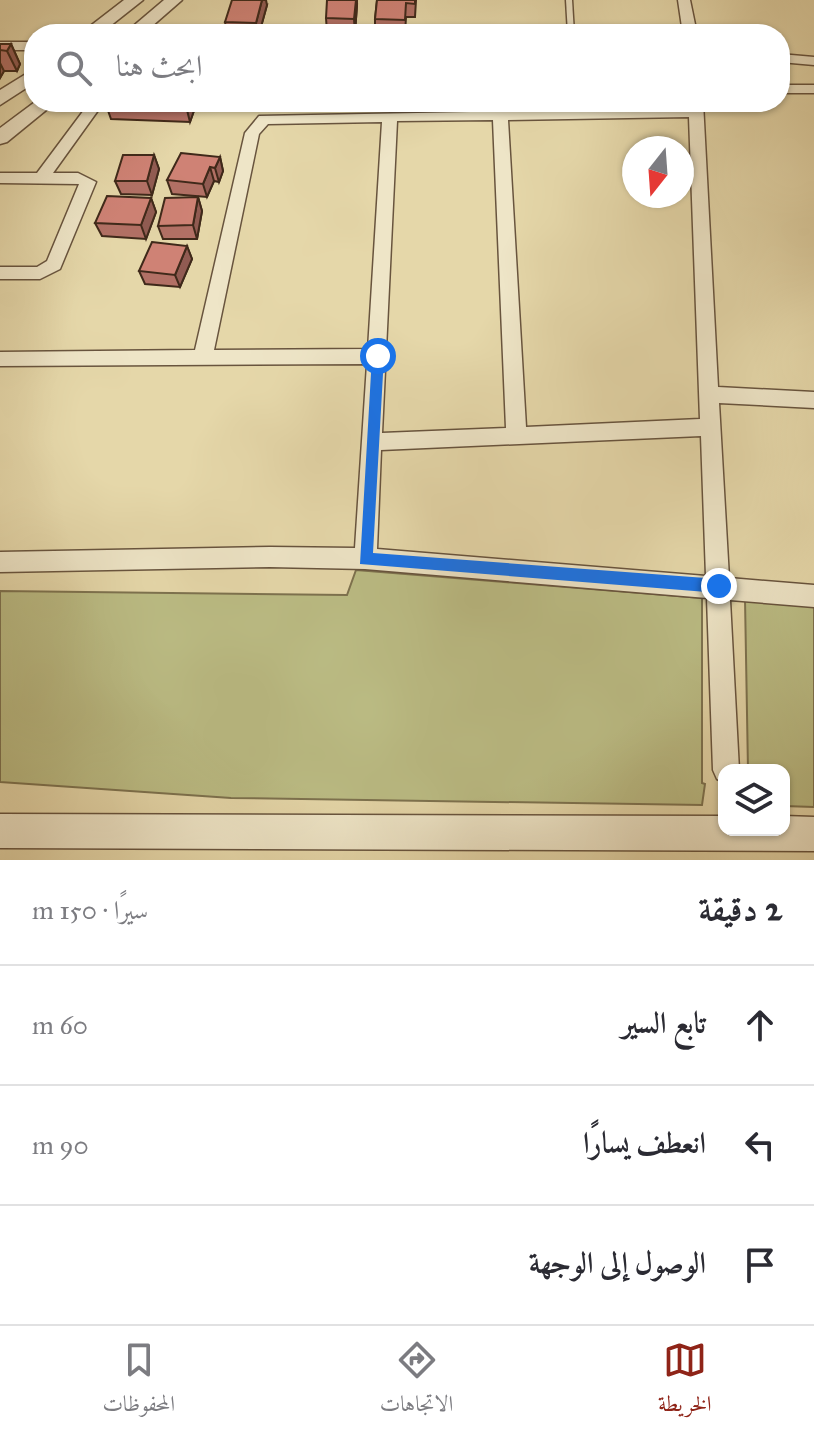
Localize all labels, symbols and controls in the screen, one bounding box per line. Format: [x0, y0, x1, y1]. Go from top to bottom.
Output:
search box [24, 24, 790, 112]
icon: search [52, 46, 96, 90]
text: ابحث هنا [116, 48, 202, 84]
north arrow [622, 136, 694, 208]
route start [360, 338, 396, 374]
route end [701, 568, 737, 604]
map controls [718, 764, 790, 836]
button: layers [718, 764, 790, 836]
text: 2 دقيقة [699, 888, 782, 929]
text: سيرًا · 150 m [32, 894, 148, 926]
icon: ahead [738, 1003, 782, 1047]
text: تابع السير [621, 1005, 706, 1041]
text: 60 m [32, 1009, 88, 1041]
icon: left [738, 1123, 782, 1167]
text: انعطف يسارًا [583, 1125, 706, 1161]
text: 90 m [32, 1129, 89, 1161]
icon: arrive [738, 1243, 782, 1287]
text: الوصول إلى الوجهة [529, 1245, 706, 1281]
tab: المحفوظات [102, 1338, 175, 1425]
tab: الاتجاهات [380, 1338, 453, 1425]
tab: الخريطة [658, 1338, 712, 1425]

